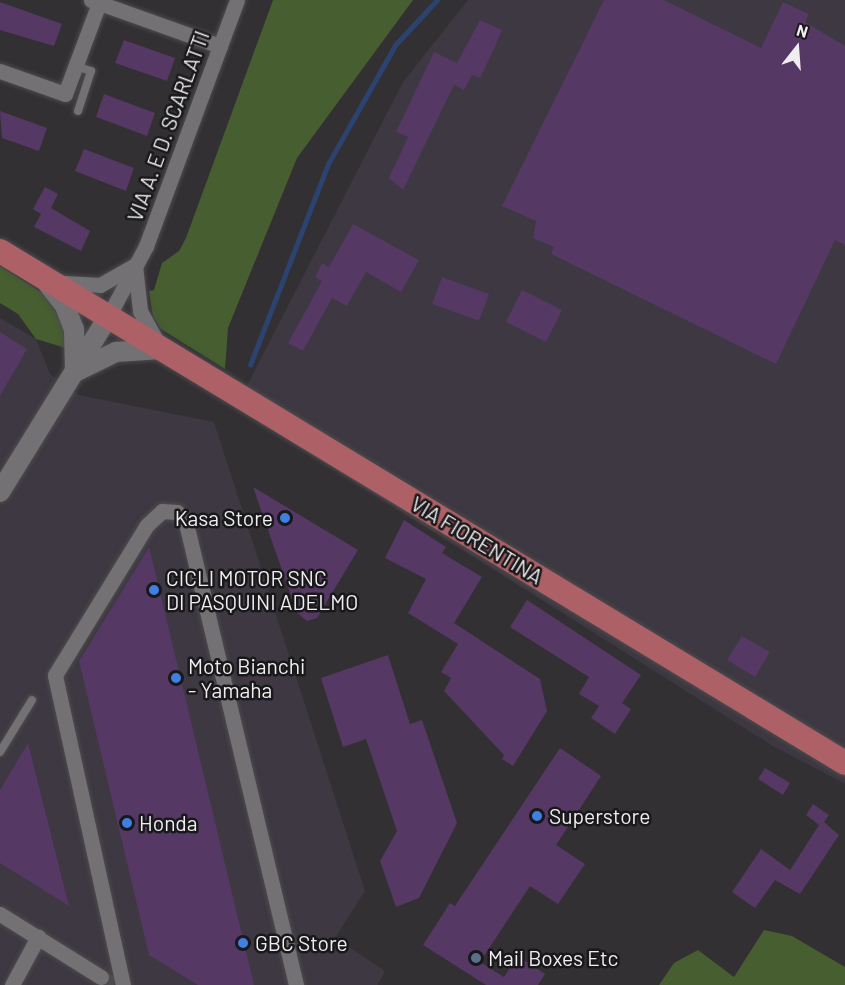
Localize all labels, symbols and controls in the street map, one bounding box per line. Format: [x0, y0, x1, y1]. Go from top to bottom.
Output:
north arrow [767, 18, 827, 78]
text: N [795, 20, 810, 41]
street label: VIA A. E D. SCARLATTI [122, 27, 214, 225]
street label: VIA FIORENTINA [407, 491, 547, 589]
place label: Kasa Store [175, 505, 273, 531]
marker: Kasa Store [278, 511, 292, 525]
place label: CICLI MOTOR SNC DI PASQUINI ADELMO [166, 565, 358, 615]
marker: CICLI MOTOR SNC DI PASQUINI ADELMO [147, 583, 161, 597]
place label: Moto Bianchi - Yamaha [188, 653, 305, 703]
marker: Moto Bianchi - Yamaha [169, 671, 183, 685]
place label: Superstore [549, 803, 650, 829]
marker: Superstore [530, 809, 544, 823]
place label: Honda [139, 810, 198, 836]
marker: Honda [120, 816, 134, 830]
place label: GBC Store [255, 930, 348, 956]
marker: GBC Store [236, 936, 250, 950]
place label: Mail Boxes Etc [488, 945, 618, 971]
marker: Mail Boxes Etc [469, 951, 483, 965]

